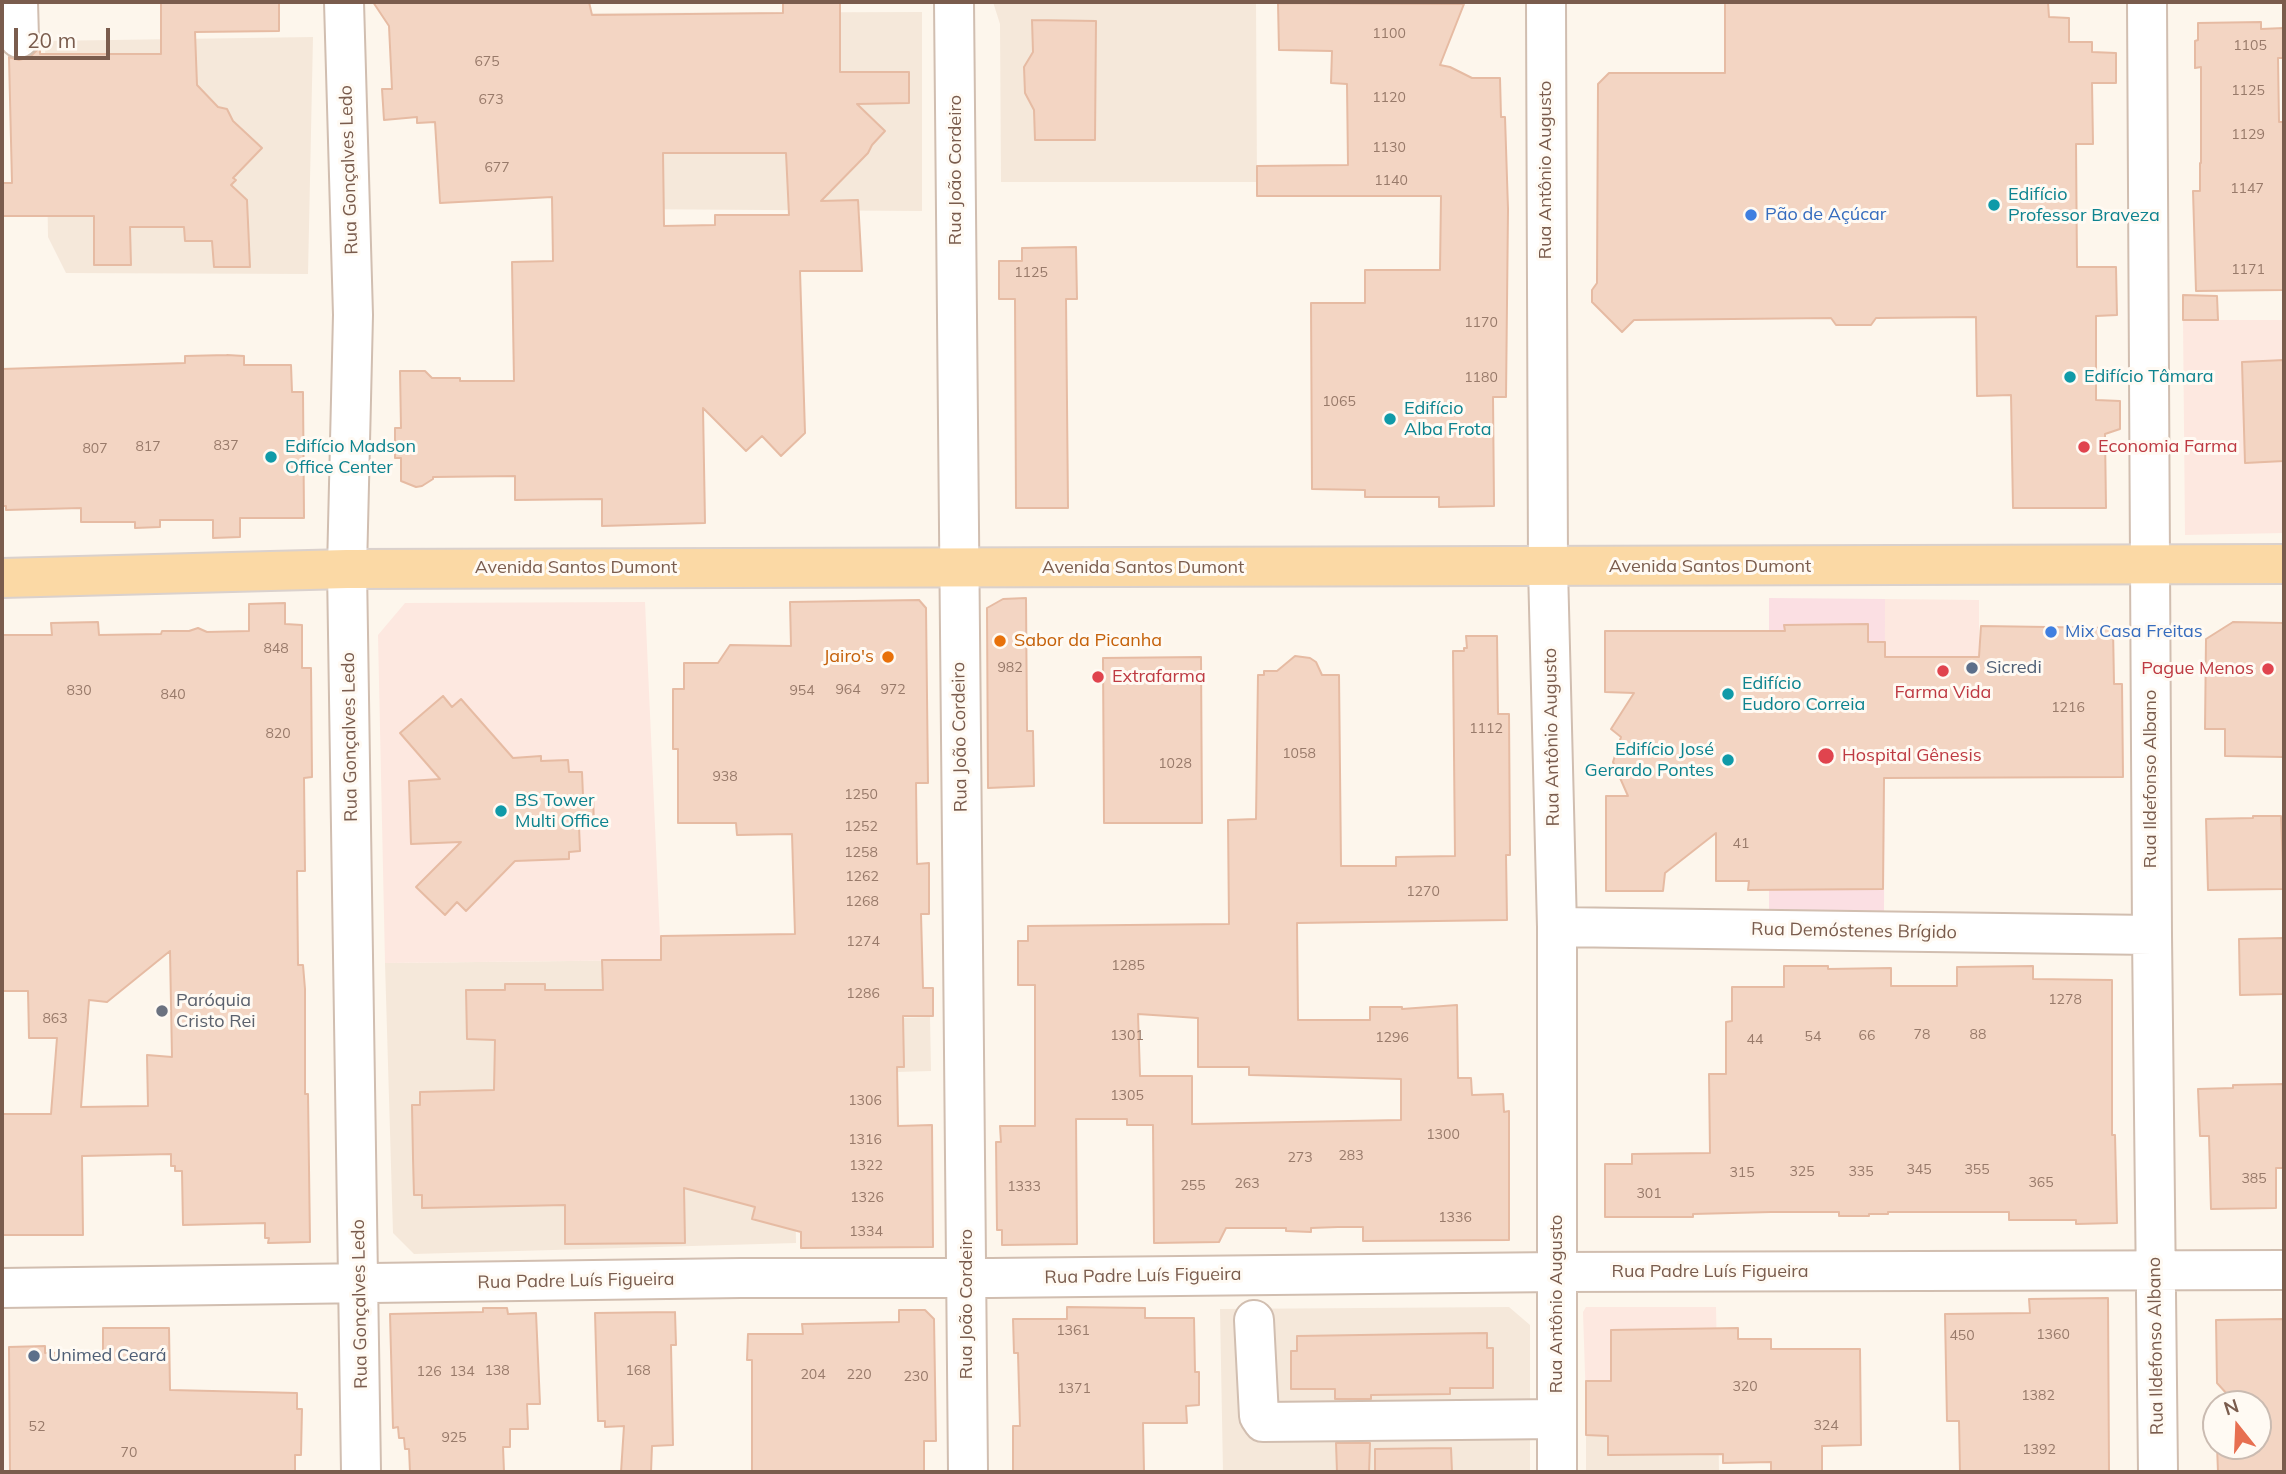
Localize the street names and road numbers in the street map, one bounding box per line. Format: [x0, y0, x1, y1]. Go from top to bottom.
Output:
street label: Rua Antônio Augusto [1535, 81, 1557, 259]
street label: Rua Gonçalves Ledo [335, 85, 363, 255]
street label: Rua João Cordeiro [945, 95, 967, 245]
street label: Avenida Santos Dumont [1609, 556, 1811, 578]
street label: Avenida Santos Dumont [475, 557, 677, 579]
street label: Avenida Santos Dumont [1042, 557, 1244, 579]
street label: Rua Antônio Augusto [1540, 648, 1564, 826]
street label: Rua Gonçalves Ledo [338, 652, 362, 822]
street label: Rua João Cordeiro [948, 662, 972, 812]
street label: Rua Ildefonso Albano [2140, 690, 2162, 868]
street label: Rua Demóstenes Brígido [1751, 918, 1957, 944]
street label: Rua Antônio Augusto [1546, 1215, 1568, 1393]
street label: Rua Gonçalves Ledo [348, 1219, 372, 1389]
street label: Rua João Cordeiro [956, 1229, 978, 1379]
street label: Rua Ildefonso Albano [2144, 1257, 2168, 1435]
street label: Rua Padre Luís Figueira [1611, 1261, 1809, 1283]
street label: Rua Padre Luís Figueira [1044, 1263, 1242, 1289]
street label: Rua Padre Luís Figueira [477, 1268, 675, 1294]

